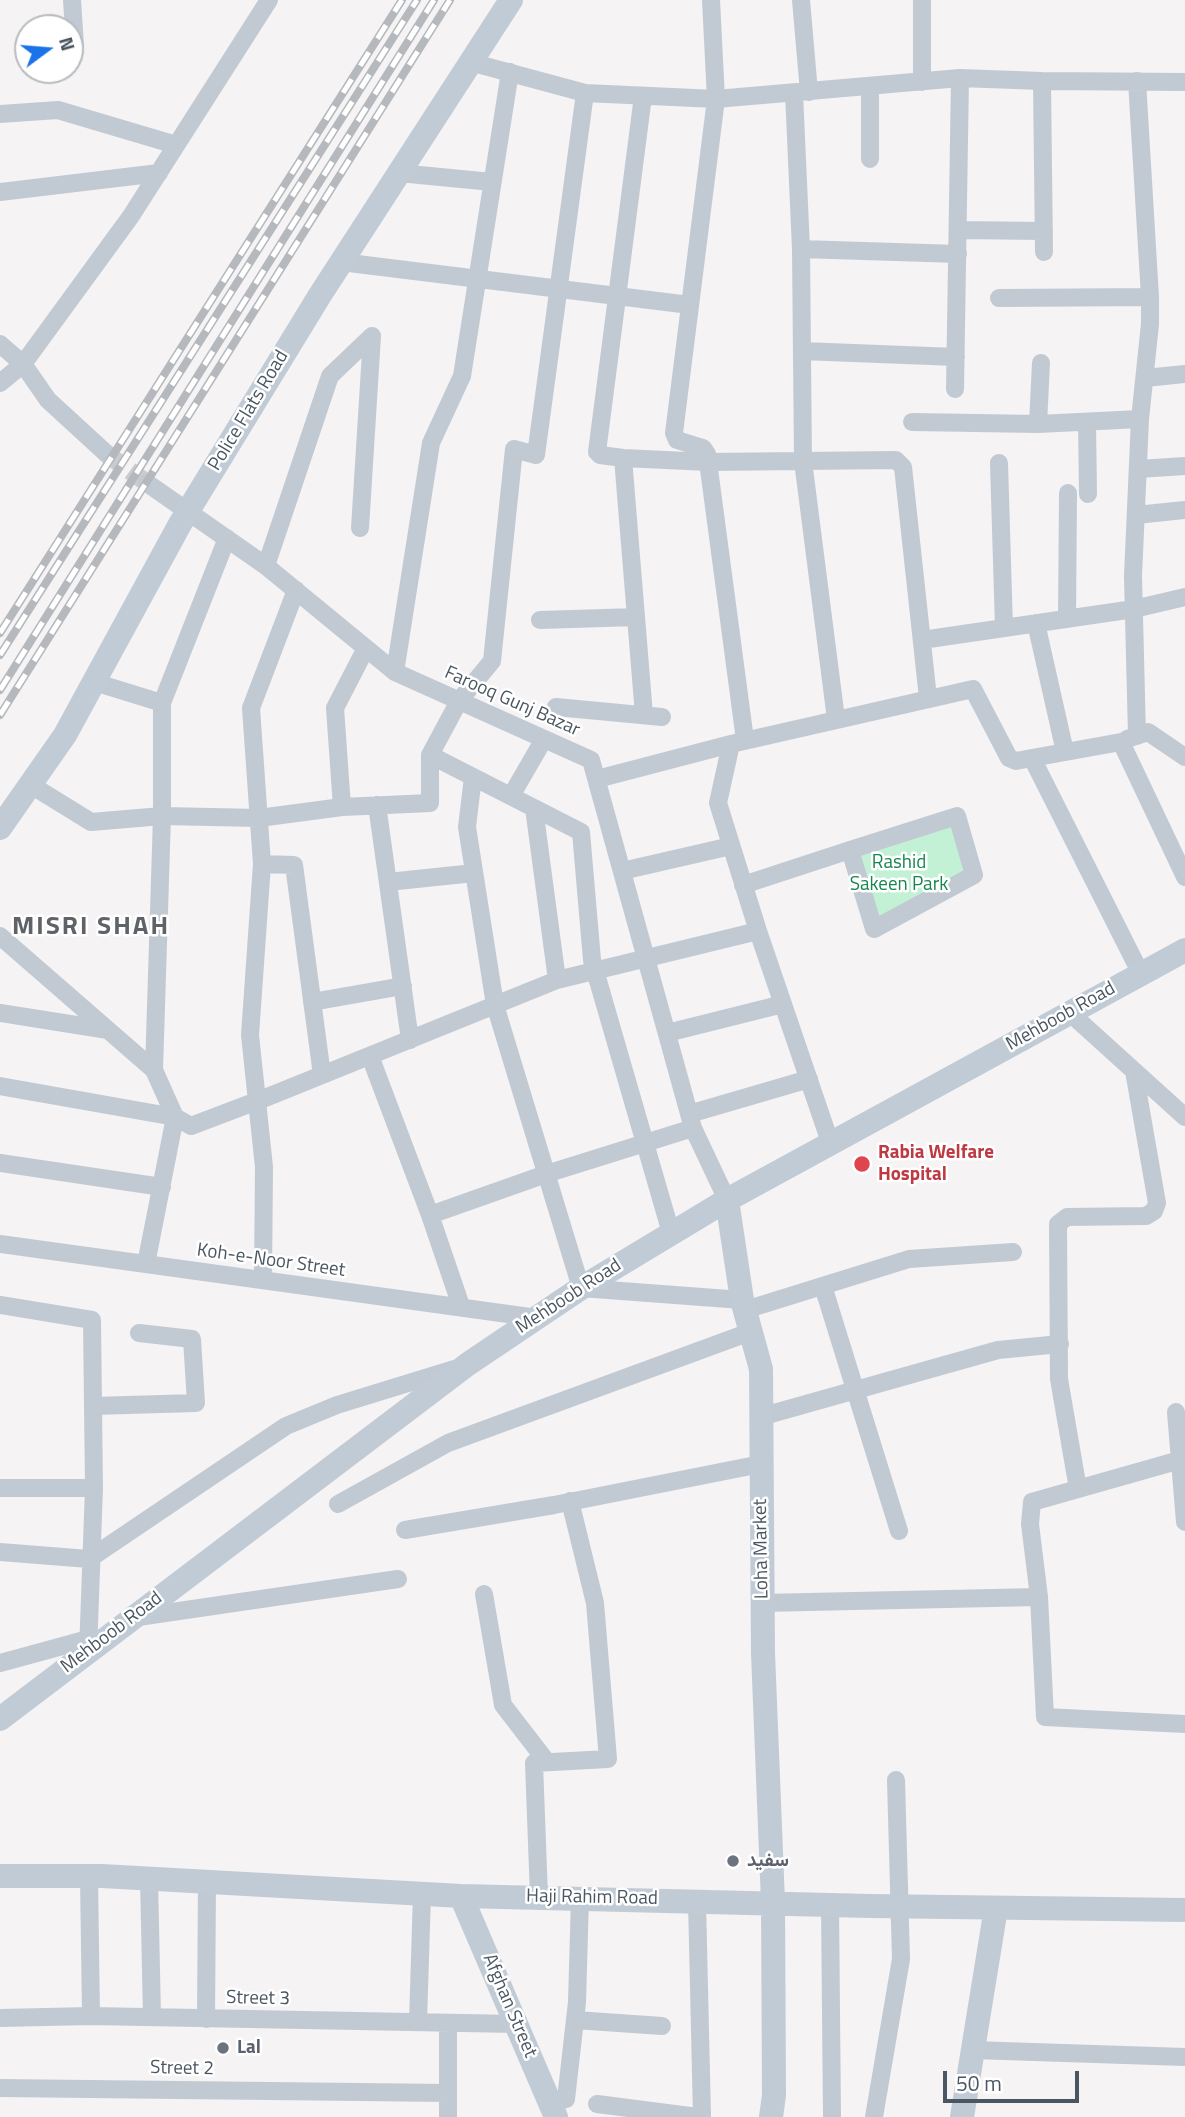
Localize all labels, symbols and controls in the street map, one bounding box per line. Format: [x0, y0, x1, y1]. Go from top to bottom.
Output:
north arrow [14, 14, 84, 84]
text: N [52, 33, 83, 54]
street label: Police Flats Road [204, 347, 294, 475]
street label: Farooq Gunj Bazar [441, 662, 583, 742]
park label: Rashid Sakeen Park [850, 852, 948, 896]
district label: MISRI SHAH [13, 912, 169, 944]
street label: Mehboob Road [1003, 978, 1119, 1056]
place label: Rabia Welfare Hospital [878, 1142, 994, 1186]
marker: Rabia Welfare Hospital [852, 1154, 872, 1174]
street label: Koh-e-Noor Street [195, 1239, 347, 1283]
street label: Mehboob Road [512, 1254, 626, 1340]
street label: Loha Market [750, 1499, 774, 1599]
street label: Mehboob Road [57, 1587, 167, 1679]
place label: سفید [747, 1850, 789, 1872]
marker: سفید [725, 1853, 741, 1869]
street label: Haji Rahim Road [526, 1885, 658, 1911]
street label: Afghan Street [477, 1951, 541, 2061]
street label: Street 3 [226, 1987, 290, 2011]
place label: Lal [237, 2037, 261, 2059]
marker: Lal [215, 2040, 231, 2056]
street label: Street 2 [150, 2057, 214, 2081]
scale bar [947, 2058, 1084, 2102]
text: 50 m [956, 2067, 1002, 2099]

